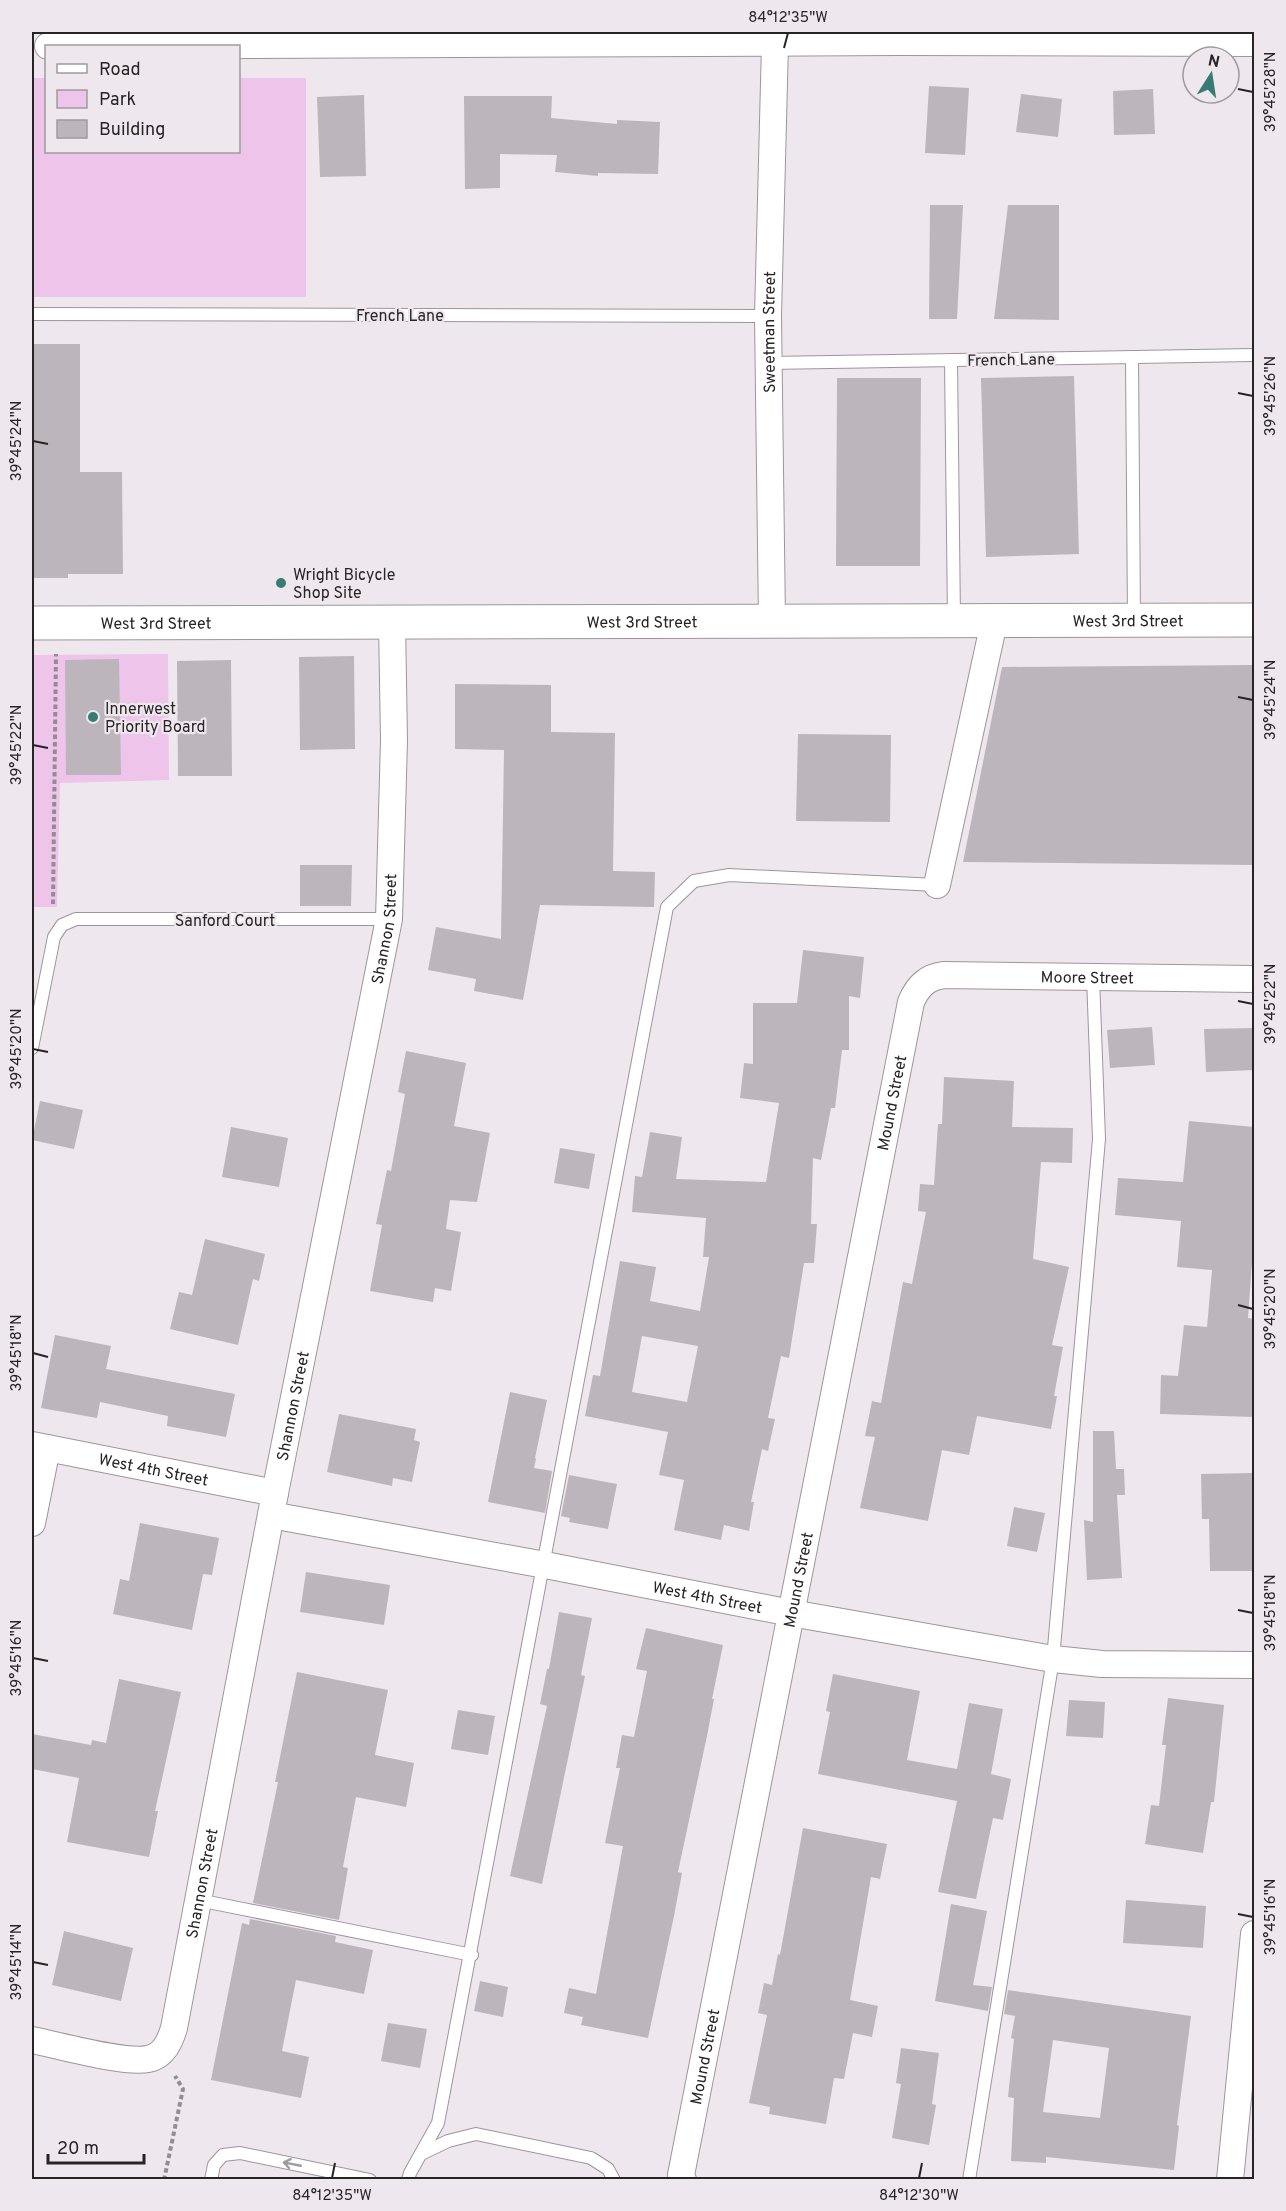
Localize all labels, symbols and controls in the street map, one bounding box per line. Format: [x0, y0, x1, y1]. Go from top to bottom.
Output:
text: 84°12'35"W [748, 9, 828, 28]
legend [45, 45, 240, 153]
north arrow [1181, 45, 1241, 105]
text: N [1206, 51, 1221, 73]
text: 39°45'28"N [1262, 52, 1281, 132]
text: Road [99, 59, 141, 82]
text: Park [99, 89, 136, 112]
text: Building [99, 119, 165, 142]
street label: Sweetman Street [760, 271, 781, 393]
street label: French Lane [356, 307, 444, 327]
street label: French Lane [967, 350, 1055, 372]
text: 39°45'26"N [1262, 356, 1281, 436]
text: 39°45'24"N [8, 401, 27, 481]
place label: Wright Bicycle Shop Site [293, 566, 395, 604]
marker: Wright Bicycle Shop Site [274, 576, 288, 590]
street label: West 3rd Street [1072, 612, 1184, 632]
street label: West 3rd Street [586, 613, 698, 634]
street label: West 3rd Street [100, 615, 212, 635]
text: 39°45'24"N [1262, 660, 1281, 740]
place label: Innerwest Priority Board [105, 700, 206, 738]
text: 39°45'22"N [8, 705, 27, 785]
marker: Innerwest Priority Board [86, 710, 100, 724]
street label: Shannon Street [368, 873, 402, 986]
street label: Sanford Court [175, 912, 275, 932]
text: 39°45'22"N [1262, 964, 1281, 1044]
street label: Moore Street [1041, 968, 1134, 989]
text: 39°45'20"N [8, 1008, 27, 1090]
street label: Mound Street [874, 1054, 912, 1153]
text: 39°45'20"N [1262, 1268, 1281, 1350]
text: 39°45'18"N [8, 1314, 27, 1392]
street label: Shannon Street [274, 1350, 315, 1463]
street label: West 4th Street [97, 1450, 210, 1492]
street label: Mound Street [781, 1531, 819, 1630]
text: 39°45'18"N [1262, 1574, 1281, 1652]
street label: West 4th Street [650, 1578, 764, 1619]
text: 39°45'16"N [8, 1620, 27, 1696]
street label: Shannon Street [183, 1827, 223, 1940]
text: 39°45'16"N [1262, 1879, 1281, 1955]
text: 39°45'14"N [8, 1924, 27, 2000]
street label: Mound Street [687, 2007, 725, 2107]
scale bar [48, 2127, 144, 2165]
text: 20 m [57, 2138, 99, 2161]
one-way arrow [283, 2158, 302, 2169]
text: 84°12'35"W [292, 2187, 372, 2206]
text: 84°12'30"W [879, 2187, 959, 2206]

